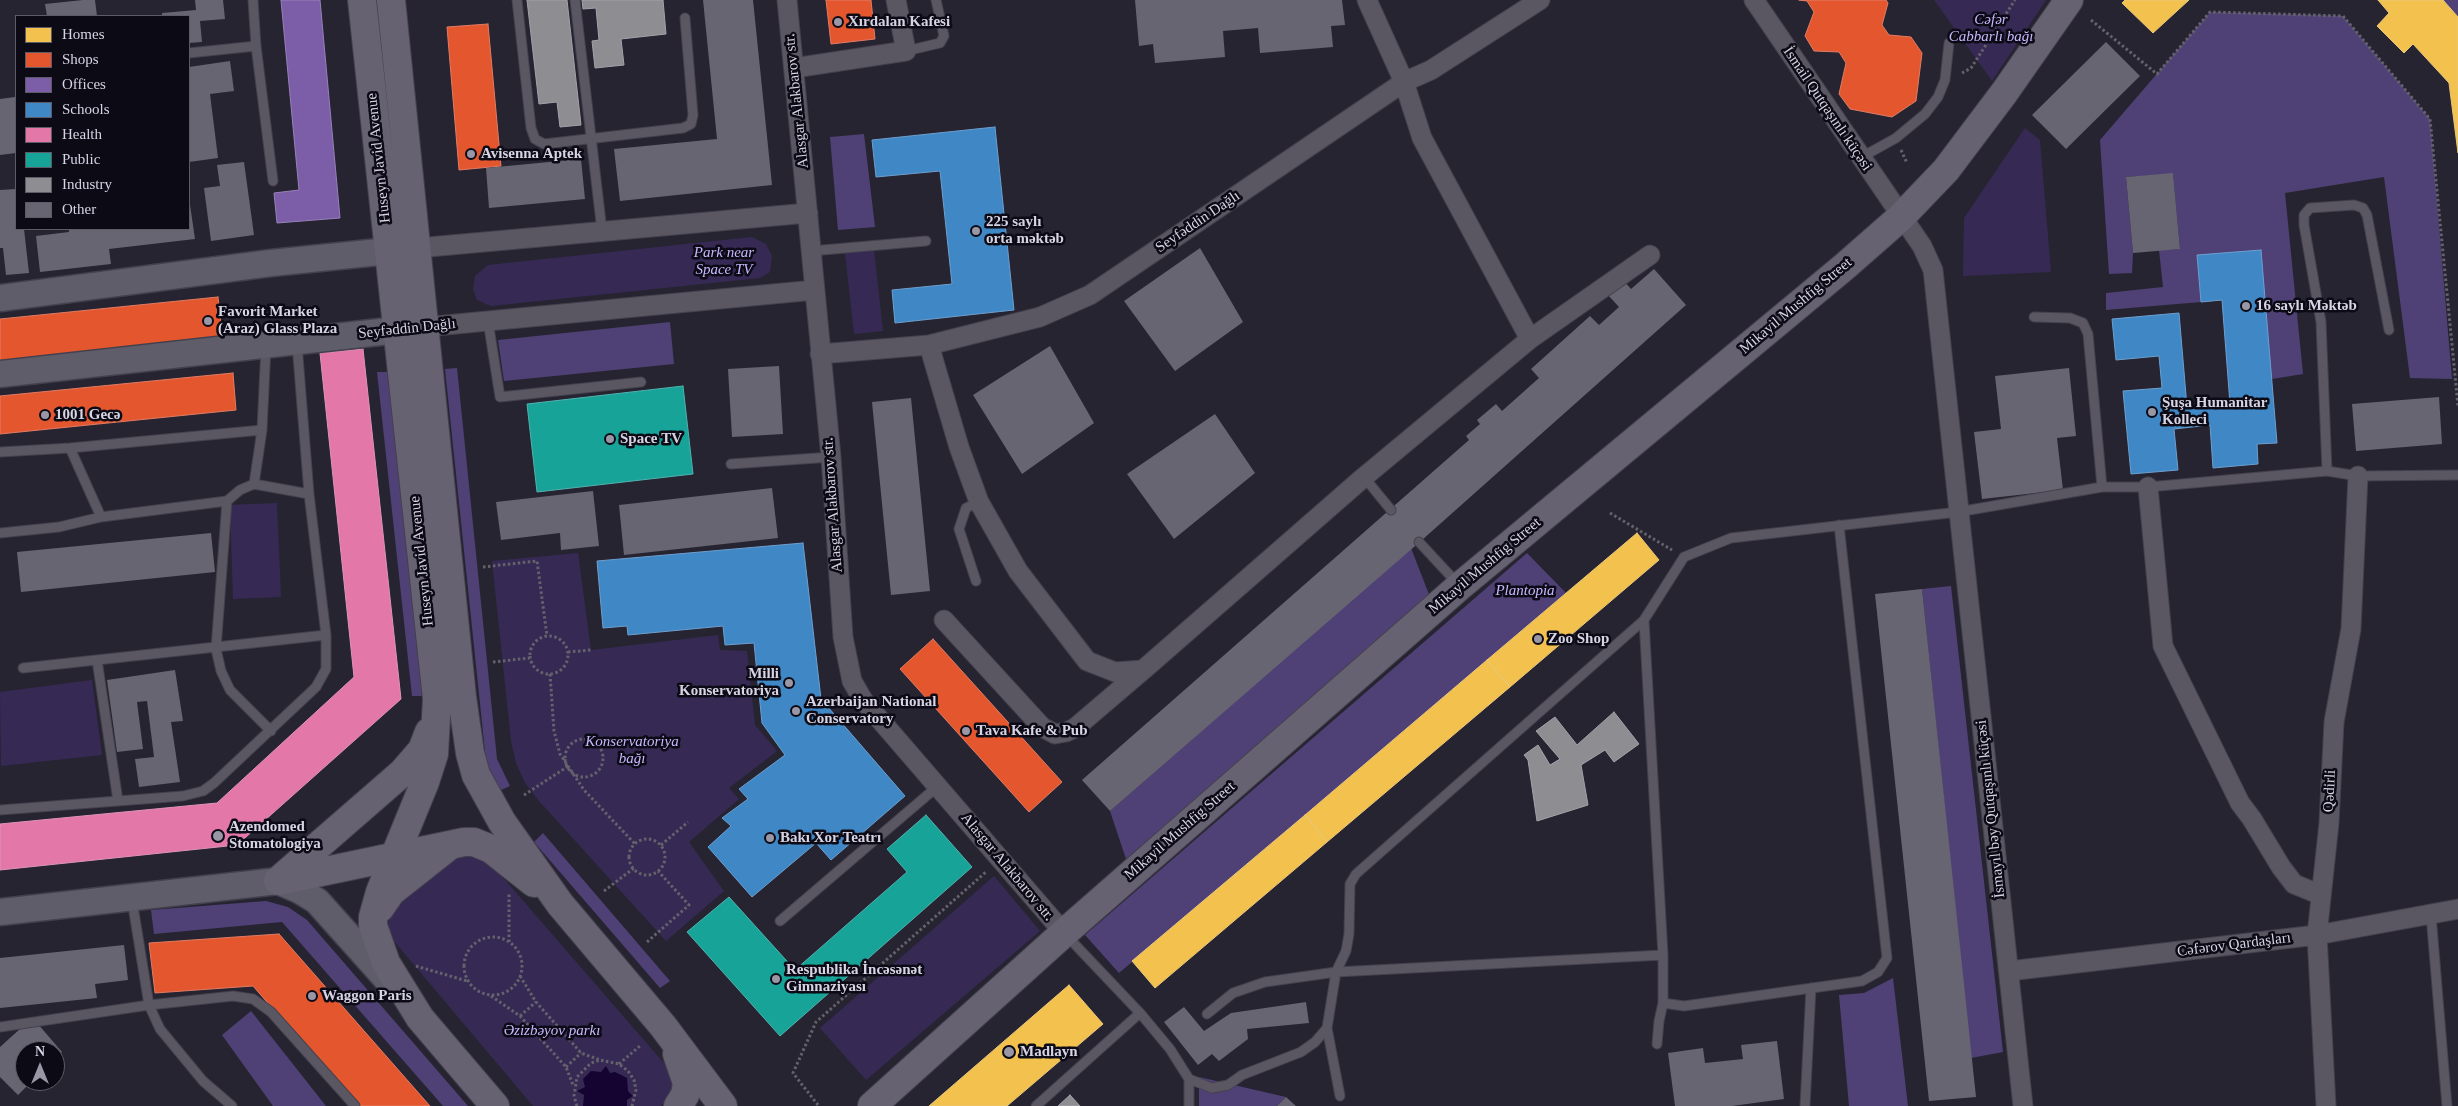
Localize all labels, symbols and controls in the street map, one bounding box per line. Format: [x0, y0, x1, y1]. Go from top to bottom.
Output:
park label: Cəfər Cabbarlı bağı [1949, 11, 2033, 46]
place label: Xırdalan Kafesi [848, 13, 950, 31]
legend [15, 15, 190, 230]
marker: Xırdalan Kafesi [832, 16, 844, 28]
text: Homes [62, 26, 105, 42]
street label: Alasgar Alakbarov str. [781, 33, 813, 169]
street label: İsmail Qutqaşınlı küçəsi [1779, 44, 1875, 174]
text: Shops [62, 51, 99, 67]
text: Offices [62, 76, 106, 92]
street label: Huseyn Javid Avenue [363, 92, 395, 224]
text: Schools [62, 101, 110, 117]
text: Health [62, 126, 102, 142]
place label: Avisenna Aptek [481, 145, 582, 163]
marker: Avisenna Aptek [465, 148, 477, 160]
text: Public [62, 151, 100, 167]
text: Industry [62, 176, 112, 192]
street label: Seyfəddin Dağlı [1152, 187, 1244, 257]
text: Other [62, 201, 96, 217]
place label: 225 saylı orta məktəb [986, 213, 1064, 248]
marker: 225 saylı orta məktəb [970, 225, 982, 237]
park label: Park near Space TV [694, 244, 754, 279]
street label: Mikayil Mushfig Street [1736, 254, 1856, 358]
place label: 16 saylı Məktəb [2256, 297, 2357, 315]
marker: 16 saylı Məktəb [2240, 300, 2252, 312]
place label: Favorit Market (Araz) Glass Plaza [218, 303, 337, 338]
marker: Favorit Market (Araz) Glass Plaza [202, 315, 214, 327]
street label: Seyfəddin Dağlı [357, 315, 457, 343]
place label: Şuşa Humanitar Kolleci [2162, 394, 2267, 429]
place label: 1001 Gecə [55, 406, 120, 424]
marker: Şuşa Humanitar Kolleci [2146, 406, 2158, 418]
marker: 1001 Gecə [39, 409, 51, 421]
place label: Space TV [620, 430, 682, 448]
marker: Space TV [604, 433, 616, 445]
street label: Alasgar Alakbarov str. [819, 437, 847, 573]
street label: Huseyn Javid Avenue [406, 495, 438, 627]
street label: Mikayil Mushfig Street [1425, 514, 1545, 618]
park label: Plantopia [1495, 582, 1555, 600]
place label: Zoo Shop [1548, 630, 1609, 648]
marker: Zoo Shop [1532, 633, 1544, 645]
place label: Milli Konservatoriya [679, 665, 779, 700]
marker: Milli Konservatoriya [783, 677, 795, 689]
place label: Azerbaijan National Conservatory [806, 693, 936, 728]
marker: Azerbaijan National Conservatory [790, 705, 802, 717]
street label: İsmayıl bəy Qutqaşınlı küçəsi [1973, 719, 2009, 899]
place label: Tava Kafe & Pub [976, 722, 1088, 740]
marker: Tava Kafe & Pub [960, 725, 972, 737]
park label: Konservatoriya bağı [585, 733, 679, 768]
street label: Qədirli [2320, 769, 2340, 813]
street label: Mikayil Mushfig Street [1121, 778, 1239, 884]
street label: Alasgar Alakbarov str. [957, 809, 1057, 925]
place label: Azendomed Stomatologiya [229, 818, 321, 853]
marker: Azendomed Stomatologiya [211, 829, 225, 843]
place label: Bakı Xor Teatrı [780, 829, 881, 847]
marker: Bakı Xor Teatrı [764, 832, 776, 844]
street label: Cəfərov Qardaşları [2176, 929, 2292, 961]
place label: Respublika İncəsənət Gimnaziyası [786, 961, 922, 996]
marker: Respublika İncəsənət Gimnaziyası [770, 973, 782, 985]
place label: Waggon Paris [322, 987, 412, 1005]
marker: Waggon Paris [306, 990, 318, 1002]
park label: Əzizbəyov parkı [504, 1022, 600, 1040]
north arrow [15, 1041, 65, 1091]
place label: Madlayn [1020, 1043, 1078, 1061]
text: N [35, 1044, 45, 1059]
marker: Madlayn [1002, 1045, 1016, 1059]

